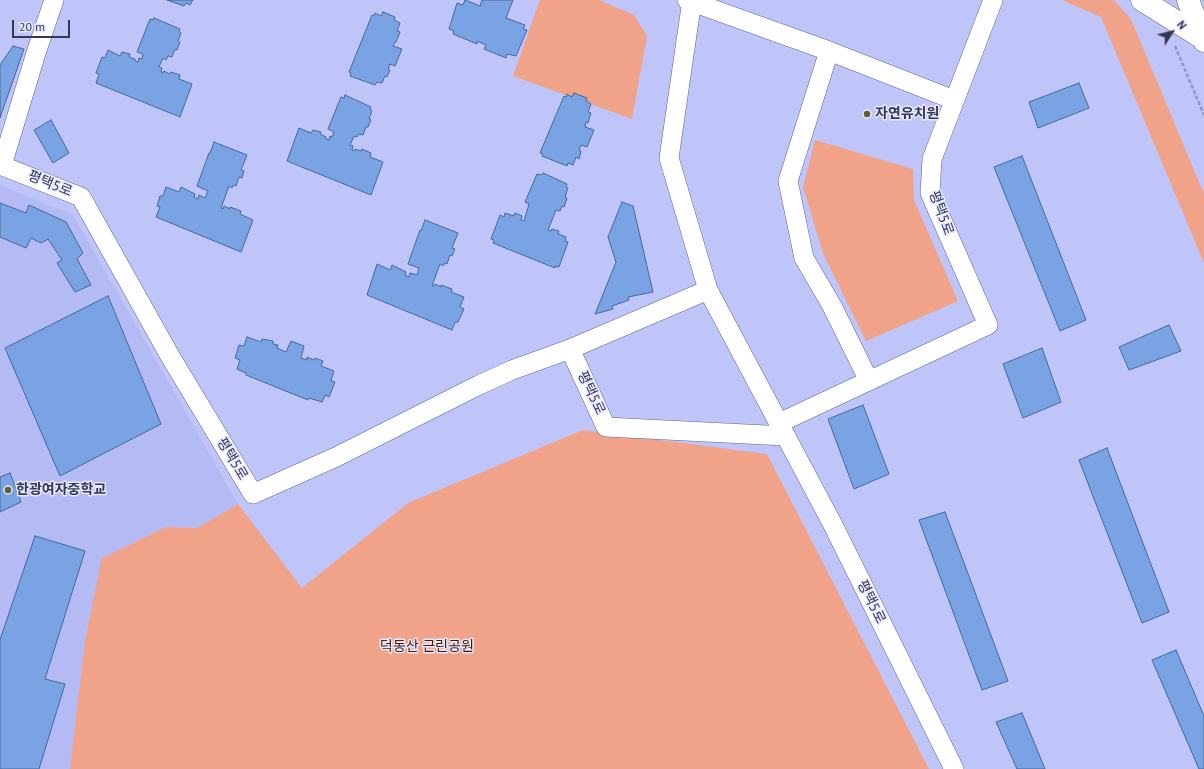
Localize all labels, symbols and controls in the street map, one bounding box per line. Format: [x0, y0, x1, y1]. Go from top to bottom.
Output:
scale bar [14, 12, 72, 38]
north arrow [1152, 12, 1192, 52]
text: N [1174, 18, 1189, 32]
text: 20 m [19, 19, 45, 34]
place label: 자연유치원 [875, 106, 939, 122]
marker: 자연유치원 [862, 109, 872, 119]
street label: 평택5로 [25, 168, 75, 200]
street label: 평택5로 [925, 188, 957, 238]
street label: 평택5로 [574, 368, 608, 418]
street label: 평택5로 [213, 435, 251, 483]
place label: 한광여자중학교 [16, 482, 106, 498]
marker: 한광여자중학교 [3, 485, 13, 495]
street label: 평택5로 [853, 578, 889, 626]
park label: 덕동산 근린공원 [380, 639, 474, 655]

